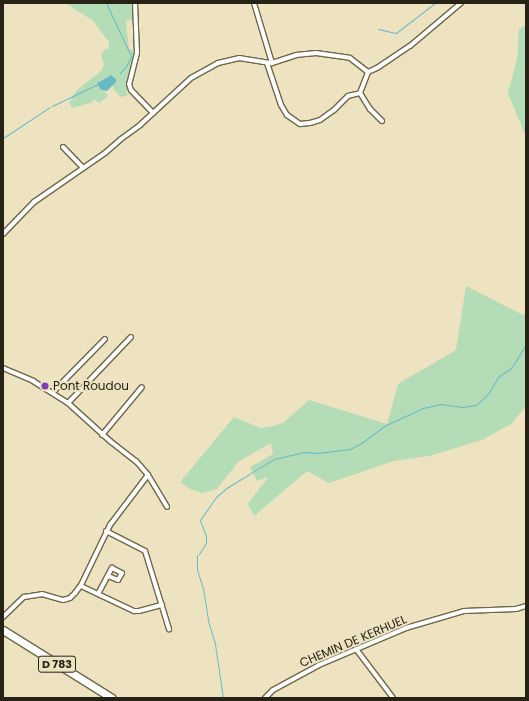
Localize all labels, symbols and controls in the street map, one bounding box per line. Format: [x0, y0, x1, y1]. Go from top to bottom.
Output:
place label: Pont Roudou [53, 379, 129, 393]
marker: Pont Roudou [40, 381, 50, 391]
street label: CHEMIN DE KERHUEL [297, 612, 409, 670]
road number: D 783 [38, 655, 76, 673]

